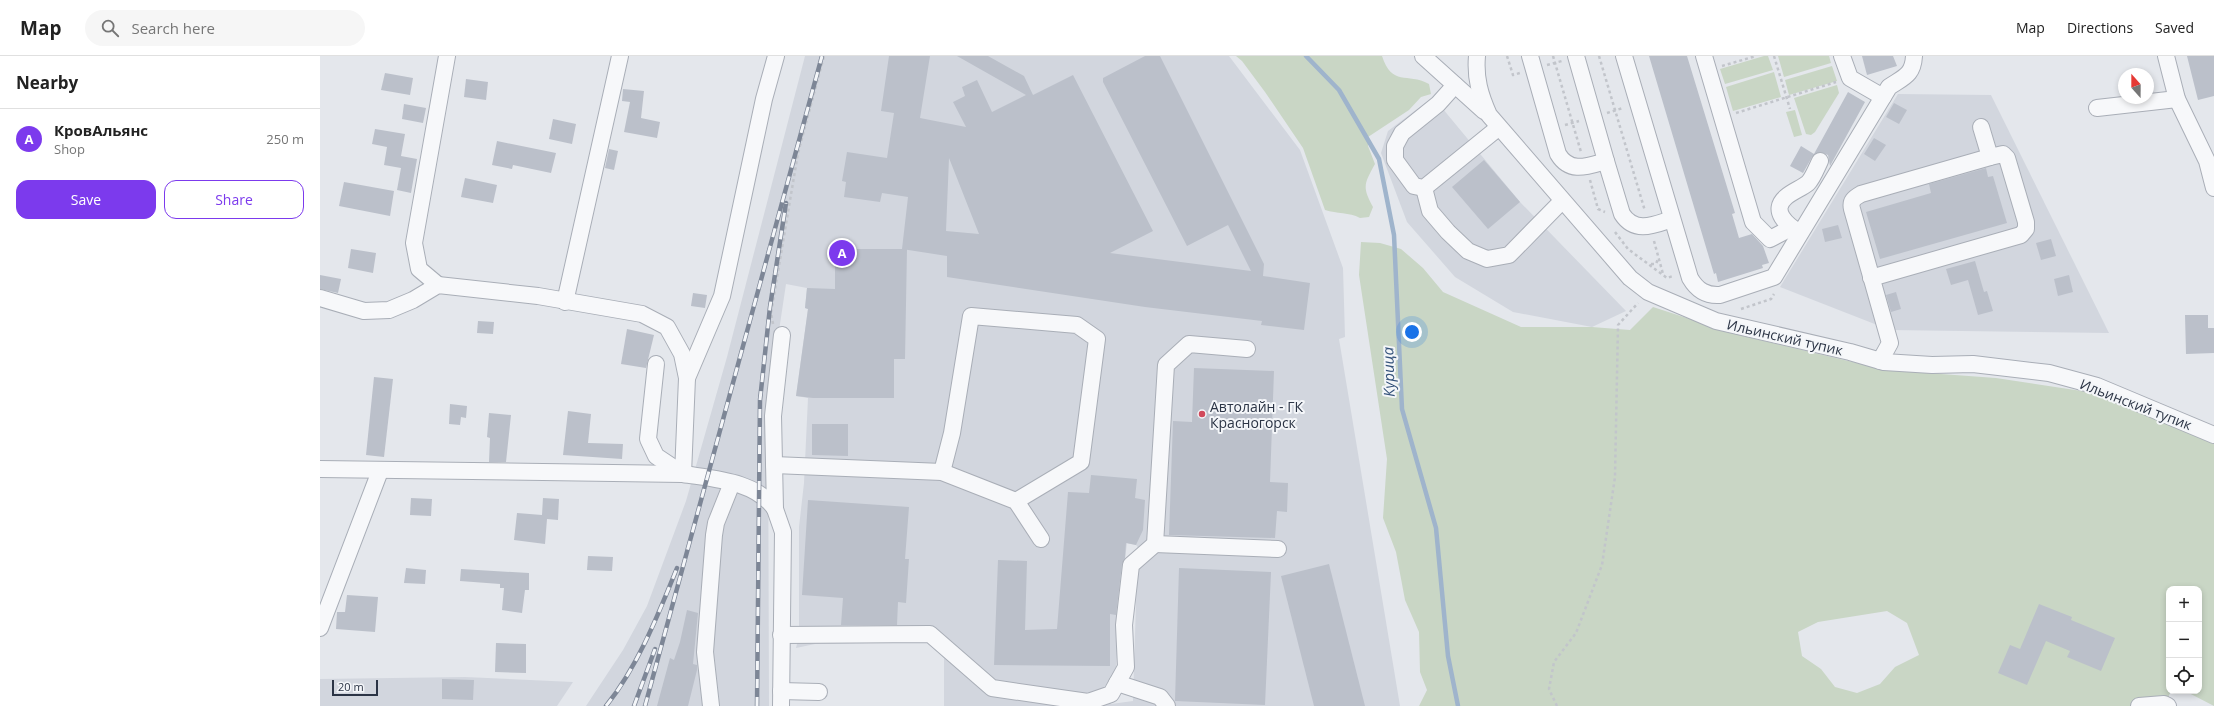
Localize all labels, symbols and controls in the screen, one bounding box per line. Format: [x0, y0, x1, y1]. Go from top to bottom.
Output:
search box [85, 10, 365, 46]
text: Map [20, 15, 61, 41]
icon: search [99, 17, 121, 39]
text: Search here [131, 18, 215, 38]
text: Map [2016, 18, 2045, 37]
text: Directions [2067, 18, 2133, 37]
text: Saved [2155, 18, 2194, 37]
north arrow [2118, 68, 2154, 104]
text: Nearby [16, 71, 78, 94]
text: КровАльянс [54, 120, 148, 140]
text: A [25, 130, 33, 148]
text: 250 m [266, 130, 304, 148]
text: Shop [54, 140, 85, 158]
button: Save [16, 180, 156, 219]
button: Share [164, 180, 304, 219]
pin: A [829, 238, 855, 268]
street label: Ильинский тупик [1725, 314, 1846, 360]
your location [1402, 322, 1422, 342]
water label: Курица [1377, 346, 1399, 397]
street label: Ильинский тупик [2077, 374, 2195, 434]
place label: Автолайн - ГК Красногорск [1210, 397, 1304, 432]
marker: Автолайн - ГК Красногорск [1197, 409, 1207, 419]
map controls [2166, 586, 2202, 694]
button: + [2166, 586, 2202, 622]
button: − [2166, 622, 2202, 658]
button: locate [2166, 658, 2202, 694]
scale bar [332, 678, 378, 697]
text: 20 m [338, 679, 364, 694]

